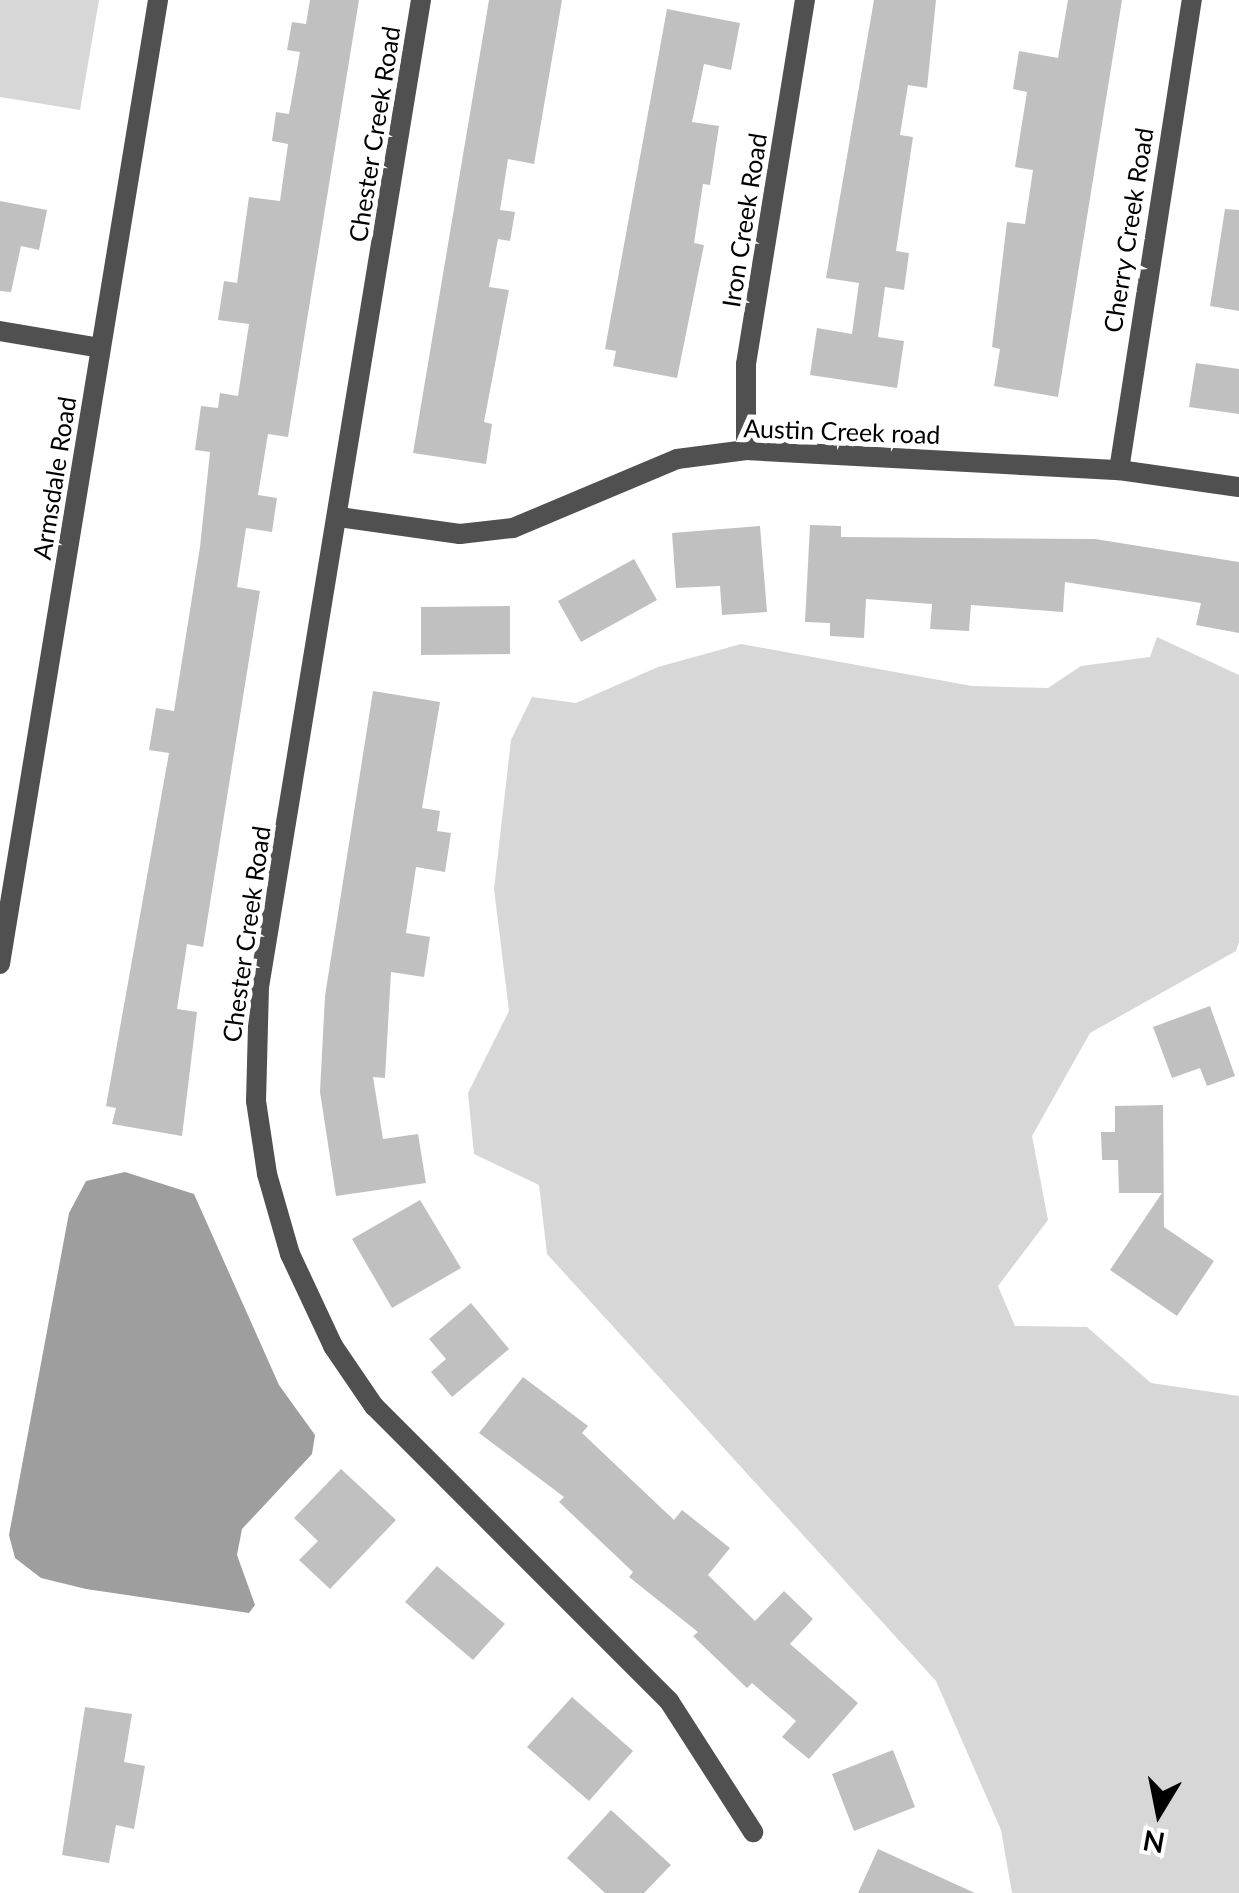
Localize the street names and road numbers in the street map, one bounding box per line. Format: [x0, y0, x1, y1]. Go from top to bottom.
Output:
street label: Chester Creek Road [342, 24, 406, 244]
street label: Cherry Creek Road [1097, 125, 1159, 335]
street label: Iron Creek Road [715, 131, 773, 309]
street label: Armsdale Road [26, 394, 82, 562]
street label: Austin Creek road [743, 413, 941, 449]
street label: Chester Creek Road [216, 824, 276, 1044]

